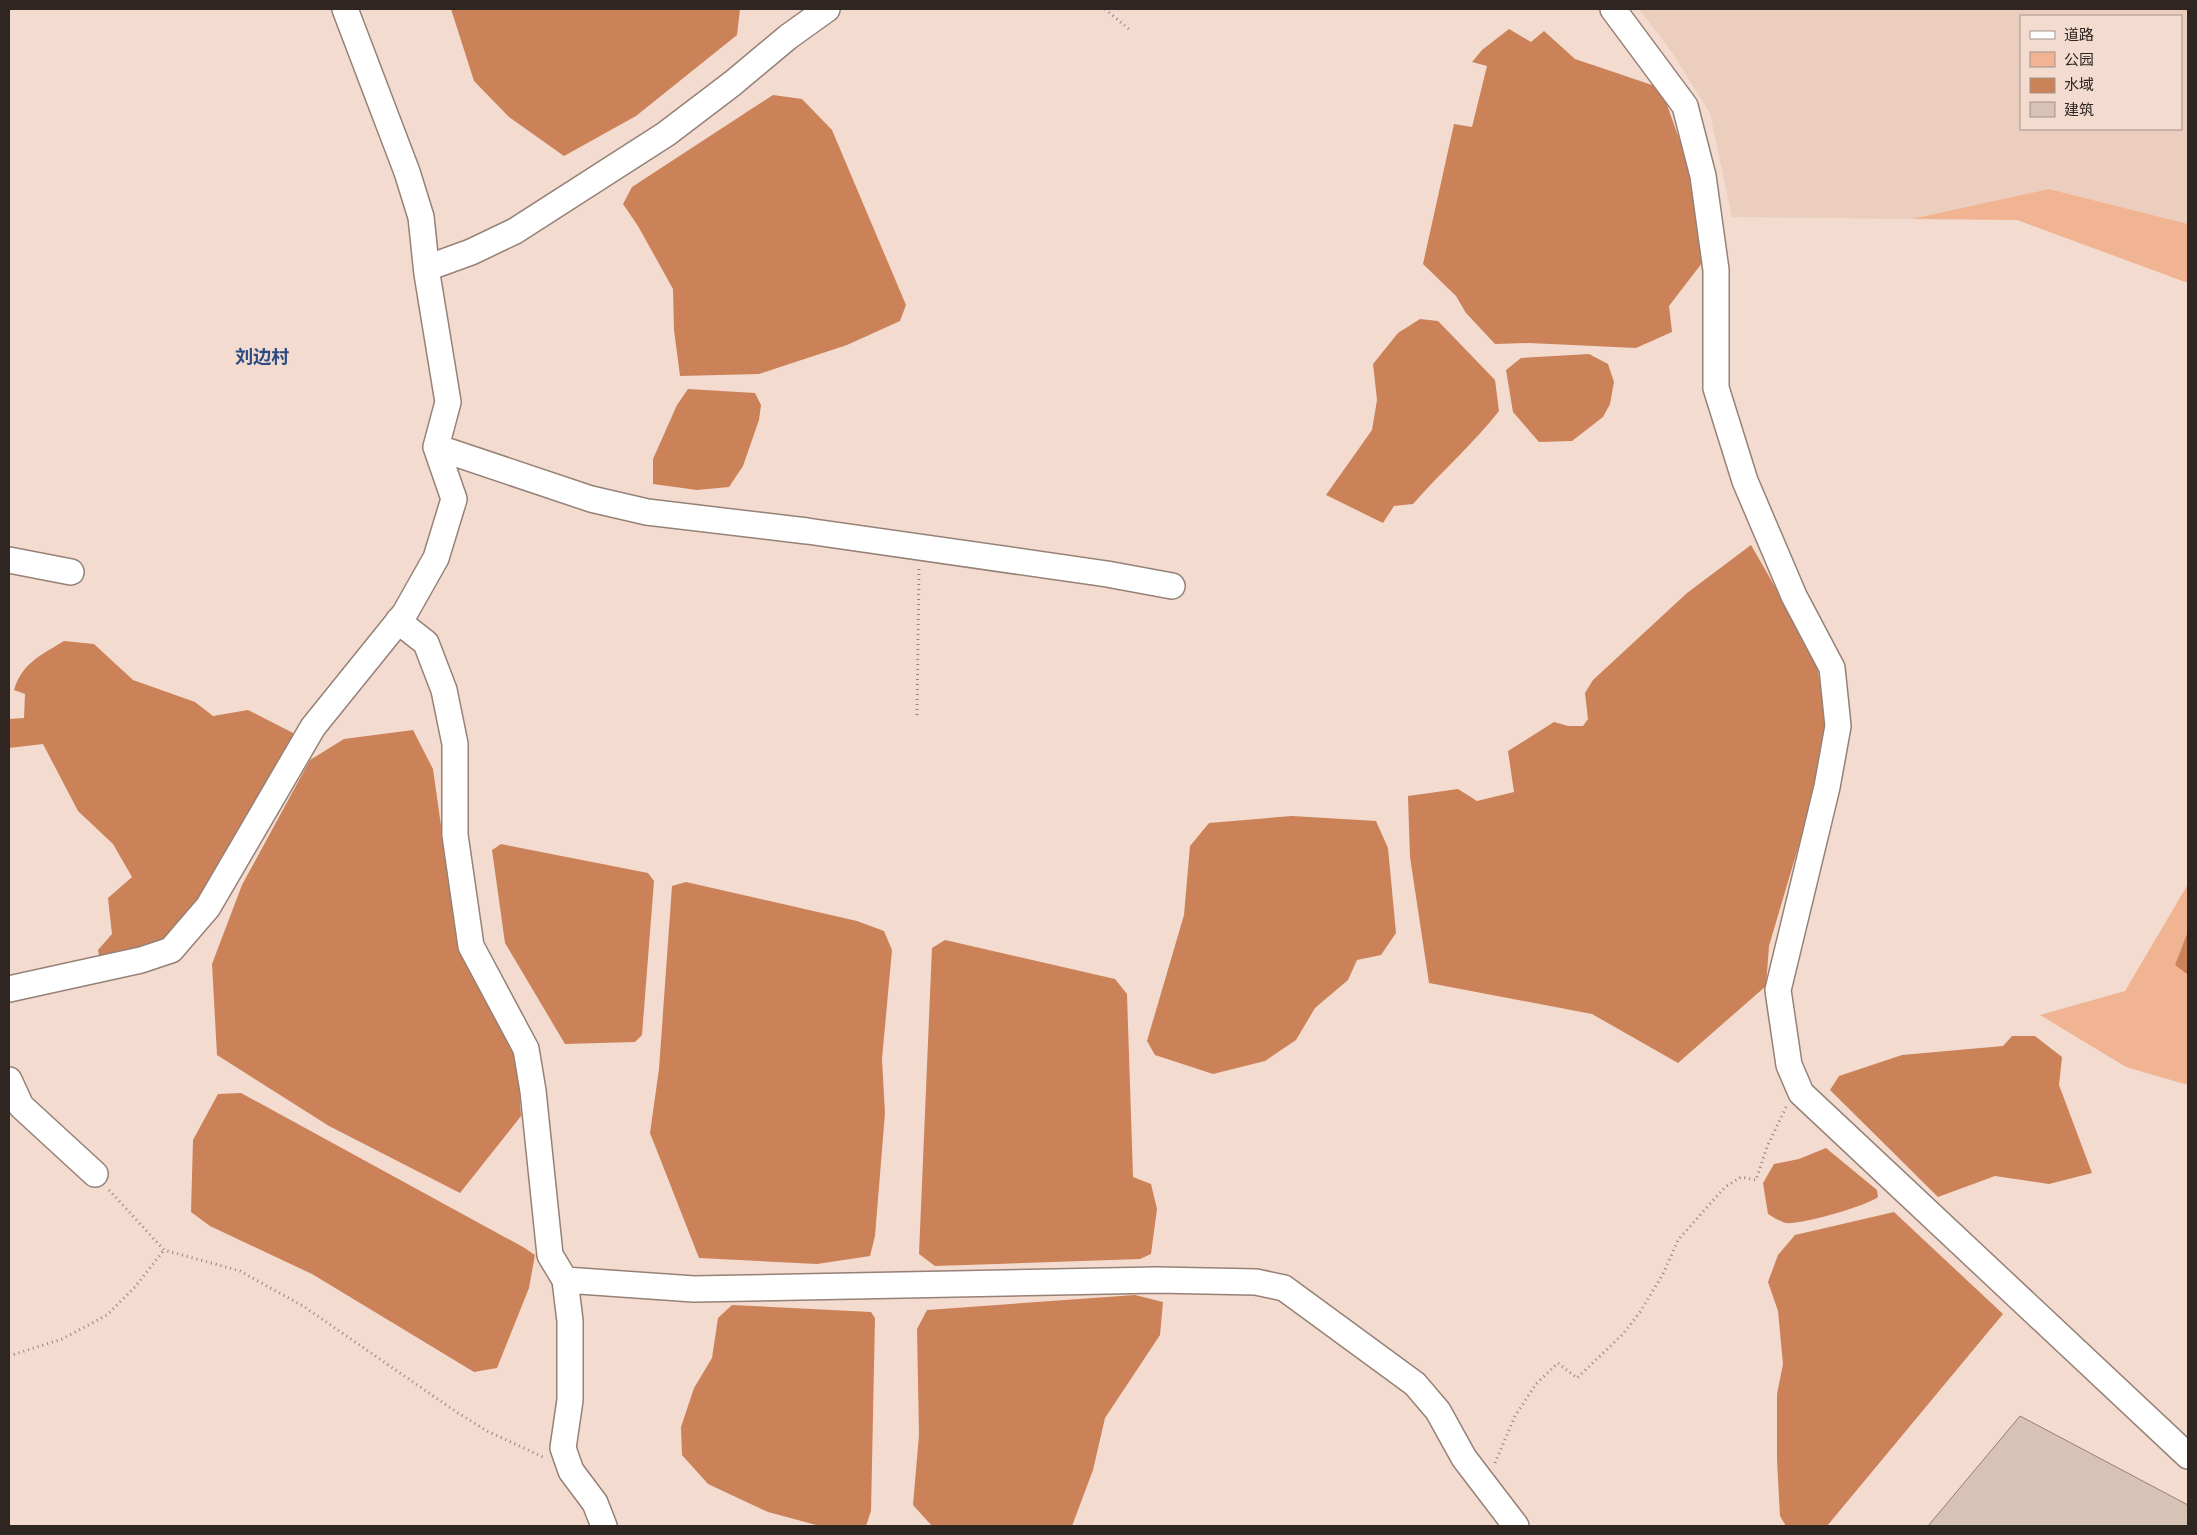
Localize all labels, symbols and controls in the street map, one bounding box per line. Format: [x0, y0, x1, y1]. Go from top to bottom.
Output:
legend [2020, 15, 2182, 130]
text: 道路 [2064, 26, 2094, 44]
text: 公园 [2064, 51, 2094, 69]
text: 水域 [2064, 76, 2094, 94]
text: 建筑 [2064, 101, 2094, 119]
district label: 刘边村 [235, 346, 289, 368]

